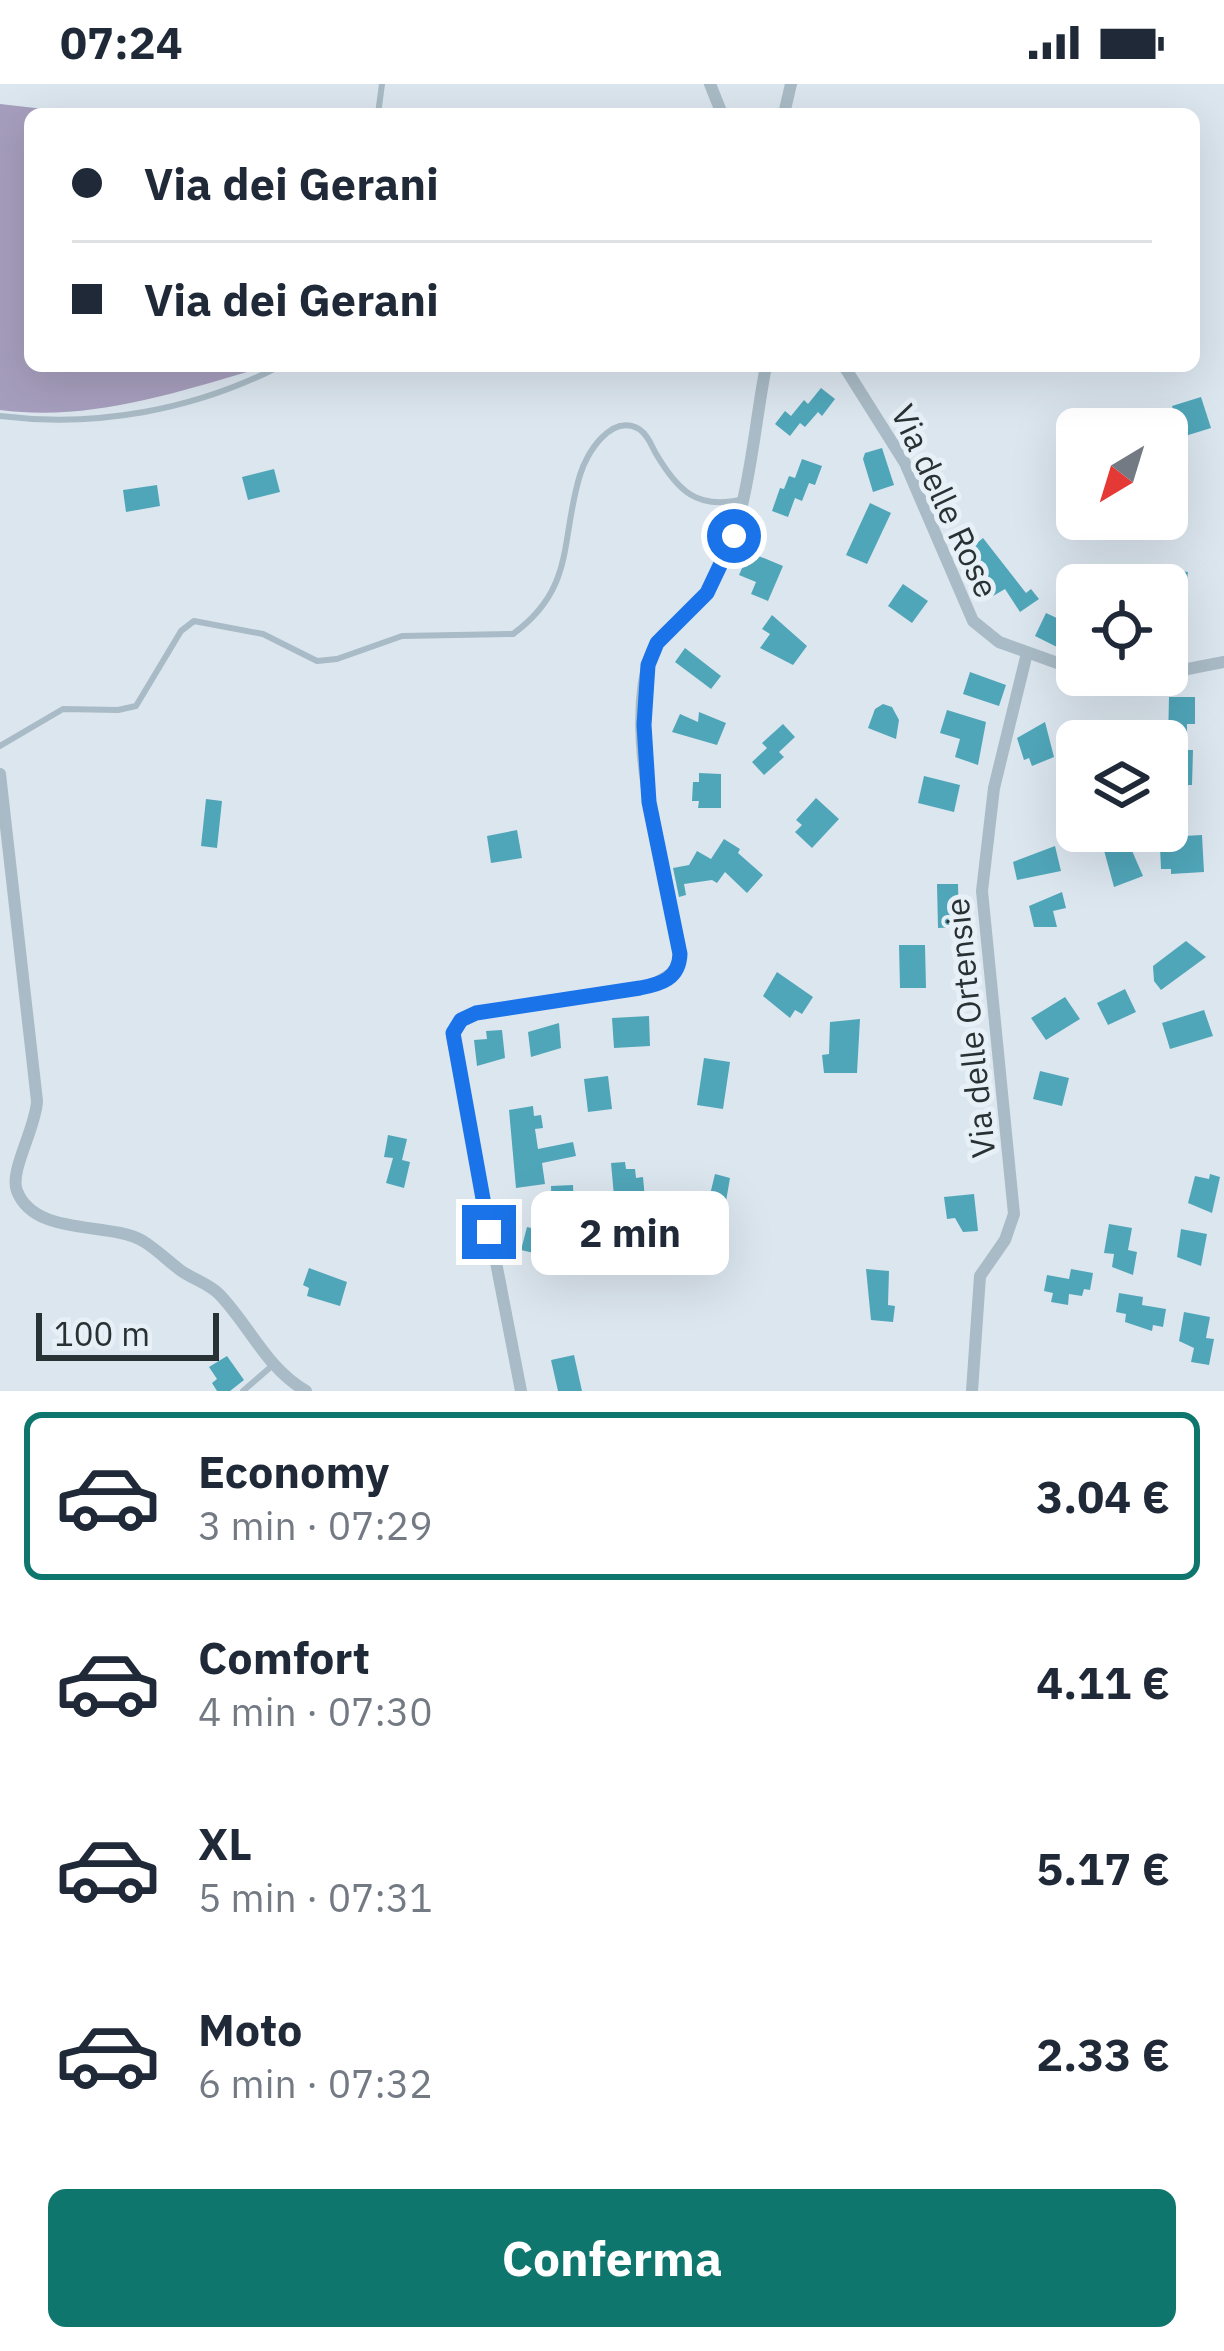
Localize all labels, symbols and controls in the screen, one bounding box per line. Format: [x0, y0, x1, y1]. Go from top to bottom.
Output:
text: 07:24 [60, 13, 183, 71]
text: Via dei Gerani [144, 154, 439, 212]
text: Via dei Gerani [144, 270, 439, 328]
street label: Via delle Rose [882, 397, 1009, 604]
north arrow [1056, 408, 1188, 540]
map controls [1056, 408, 1188, 852]
route start [707, 509, 761, 563]
button: locate [1056, 564, 1188, 696]
button: layers [1056, 720, 1188, 852]
street label: Via delle Ortensie [934, 896, 1005, 1160]
callout: 2 min [531, 1190, 729, 1274]
route end [462, 1205, 516, 1259]
text: 2 min [579, 1207, 681, 1258]
scale bar [36, 1307, 219, 1360]
text: 100 m [54, 1312, 150, 1355]
icon: car [54, 1442, 162, 1550]
text: Economy [198, 1442, 389, 1500]
text: 3.04 € [1036, 1467, 1170, 1525]
text: 3 min · 07:29 [198, 1500, 433, 1551]
icon: car [54, 1628, 162, 1736]
text: Comfort [198, 1628, 370, 1686]
text: 4.11 € [1036, 1653, 1170, 1711]
text: 4 min · 07:30 [198, 1686, 433, 1737]
icon: car [54, 1814, 162, 1922]
text: XL [198, 1814, 252, 1872]
text: 5.17 € [1036, 1839, 1170, 1897]
text: 5 min · 07:31 [198, 1872, 433, 1923]
icon: car [54, 2000, 162, 2108]
text: Moto [198, 2000, 302, 2058]
text: 2.33 € [1036, 2025, 1170, 2083]
text: 6 min · 07:32 [198, 2058, 433, 2109]
button: Conferma [48, 2189, 1176, 2327]

